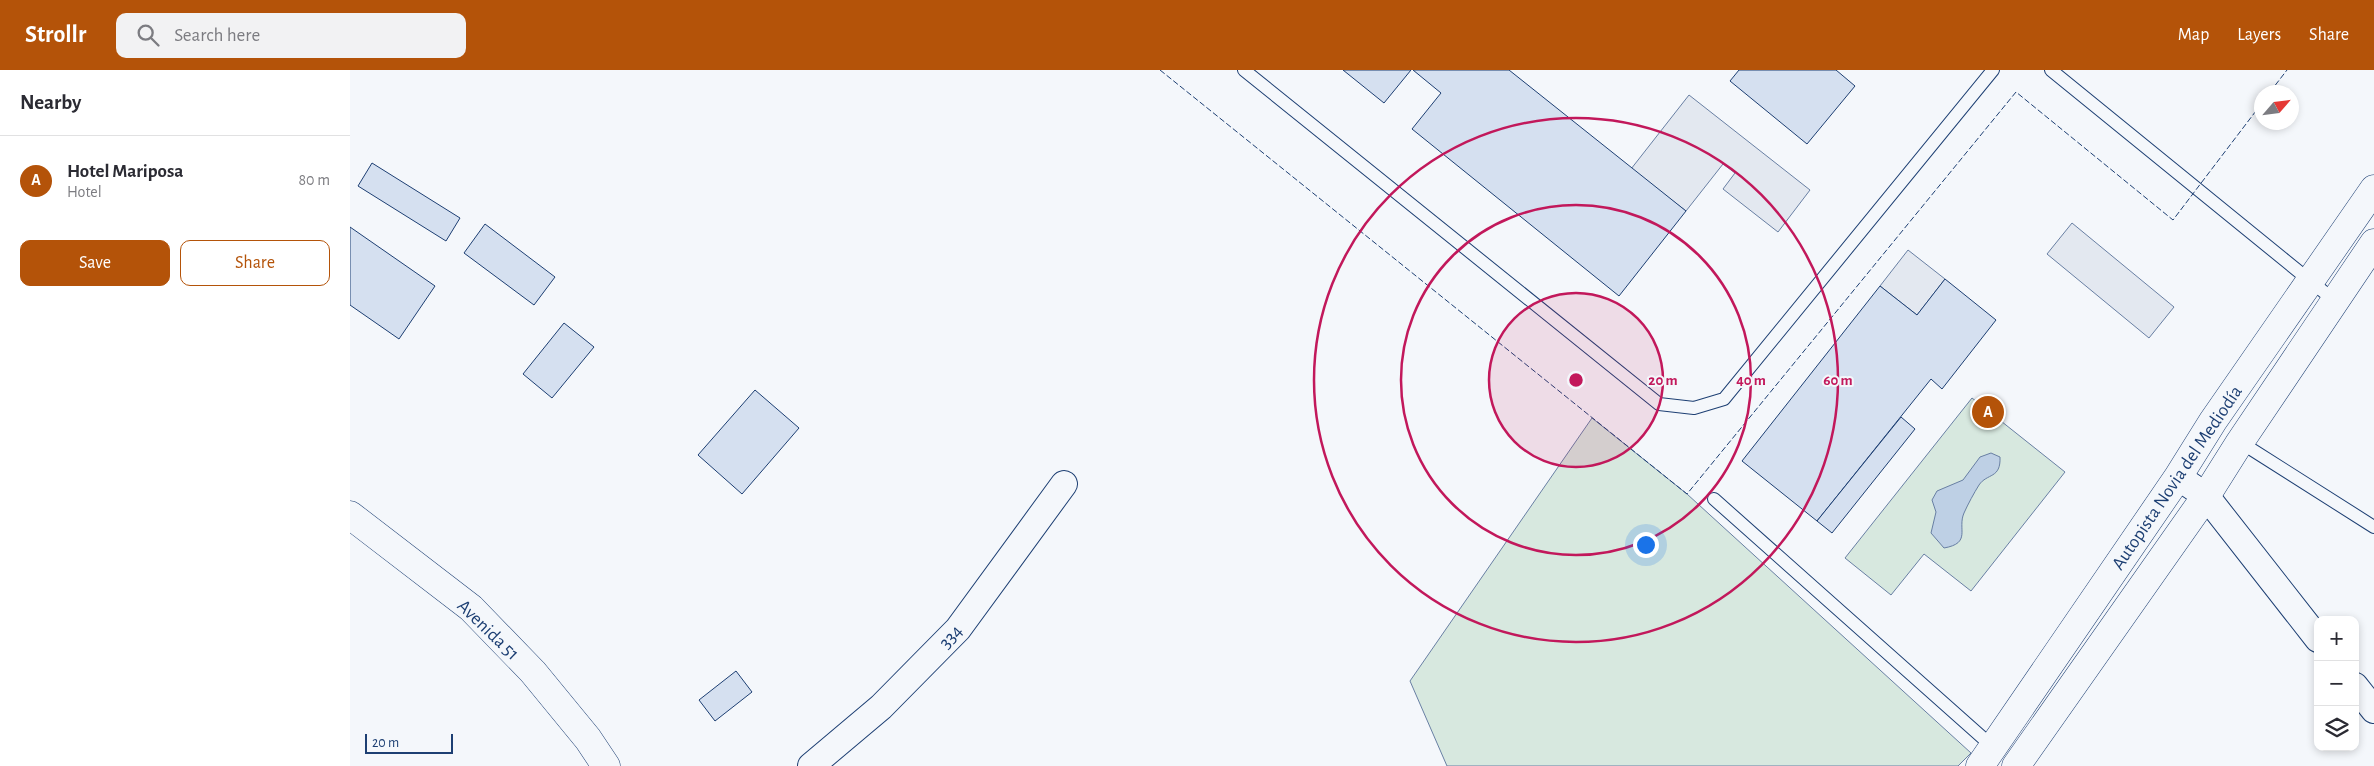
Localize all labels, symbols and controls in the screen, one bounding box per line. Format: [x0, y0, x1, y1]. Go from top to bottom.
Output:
search box [116, 13, 466, 58]
icon: search [134, 21, 162, 49]
text: Strollr [25, 23, 86, 47]
text: Search here [174, 26, 260, 45]
text: Map [2178, 26, 2209, 44]
text: Layers [2237, 26, 2281, 44]
text: Share [2309, 26, 2349, 44]
north arrow [2254, 85, 2299, 130]
text: Nearby [20, 92, 81, 113]
text: Hotel Mariposa [67, 162, 183, 181]
text: A [31, 172, 41, 188]
text: 80 m [299, 172, 330, 188]
text: Hotel [67, 184, 102, 200]
button: Save [20, 240, 170, 286]
button: Share [180, 240, 330, 286]
centre of rings [1567, 371, 1585, 389]
text: 20 m [1648, 373, 1678, 388]
text: 40 m [1736, 373, 1766, 388]
text: 60 m [1823, 373, 1853, 388]
street label: Autopista Novia del Mediodía [2109, 382, 2246, 573]
pin: A [1972, 393, 2004, 431]
your location [1633, 532, 1659, 558]
street label: Avenida 51 [453, 596, 523, 664]
map controls [2314, 616, 2359, 751]
button: + [2314, 616, 2359, 661]
street label: 334 [936, 621, 967, 653]
button: − [2314, 661, 2359, 706]
button: layers [2314, 706, 2359, 751]
scale bar [365, 731, 452, 754]
text: 20 m [372, 736, 399, 750]

